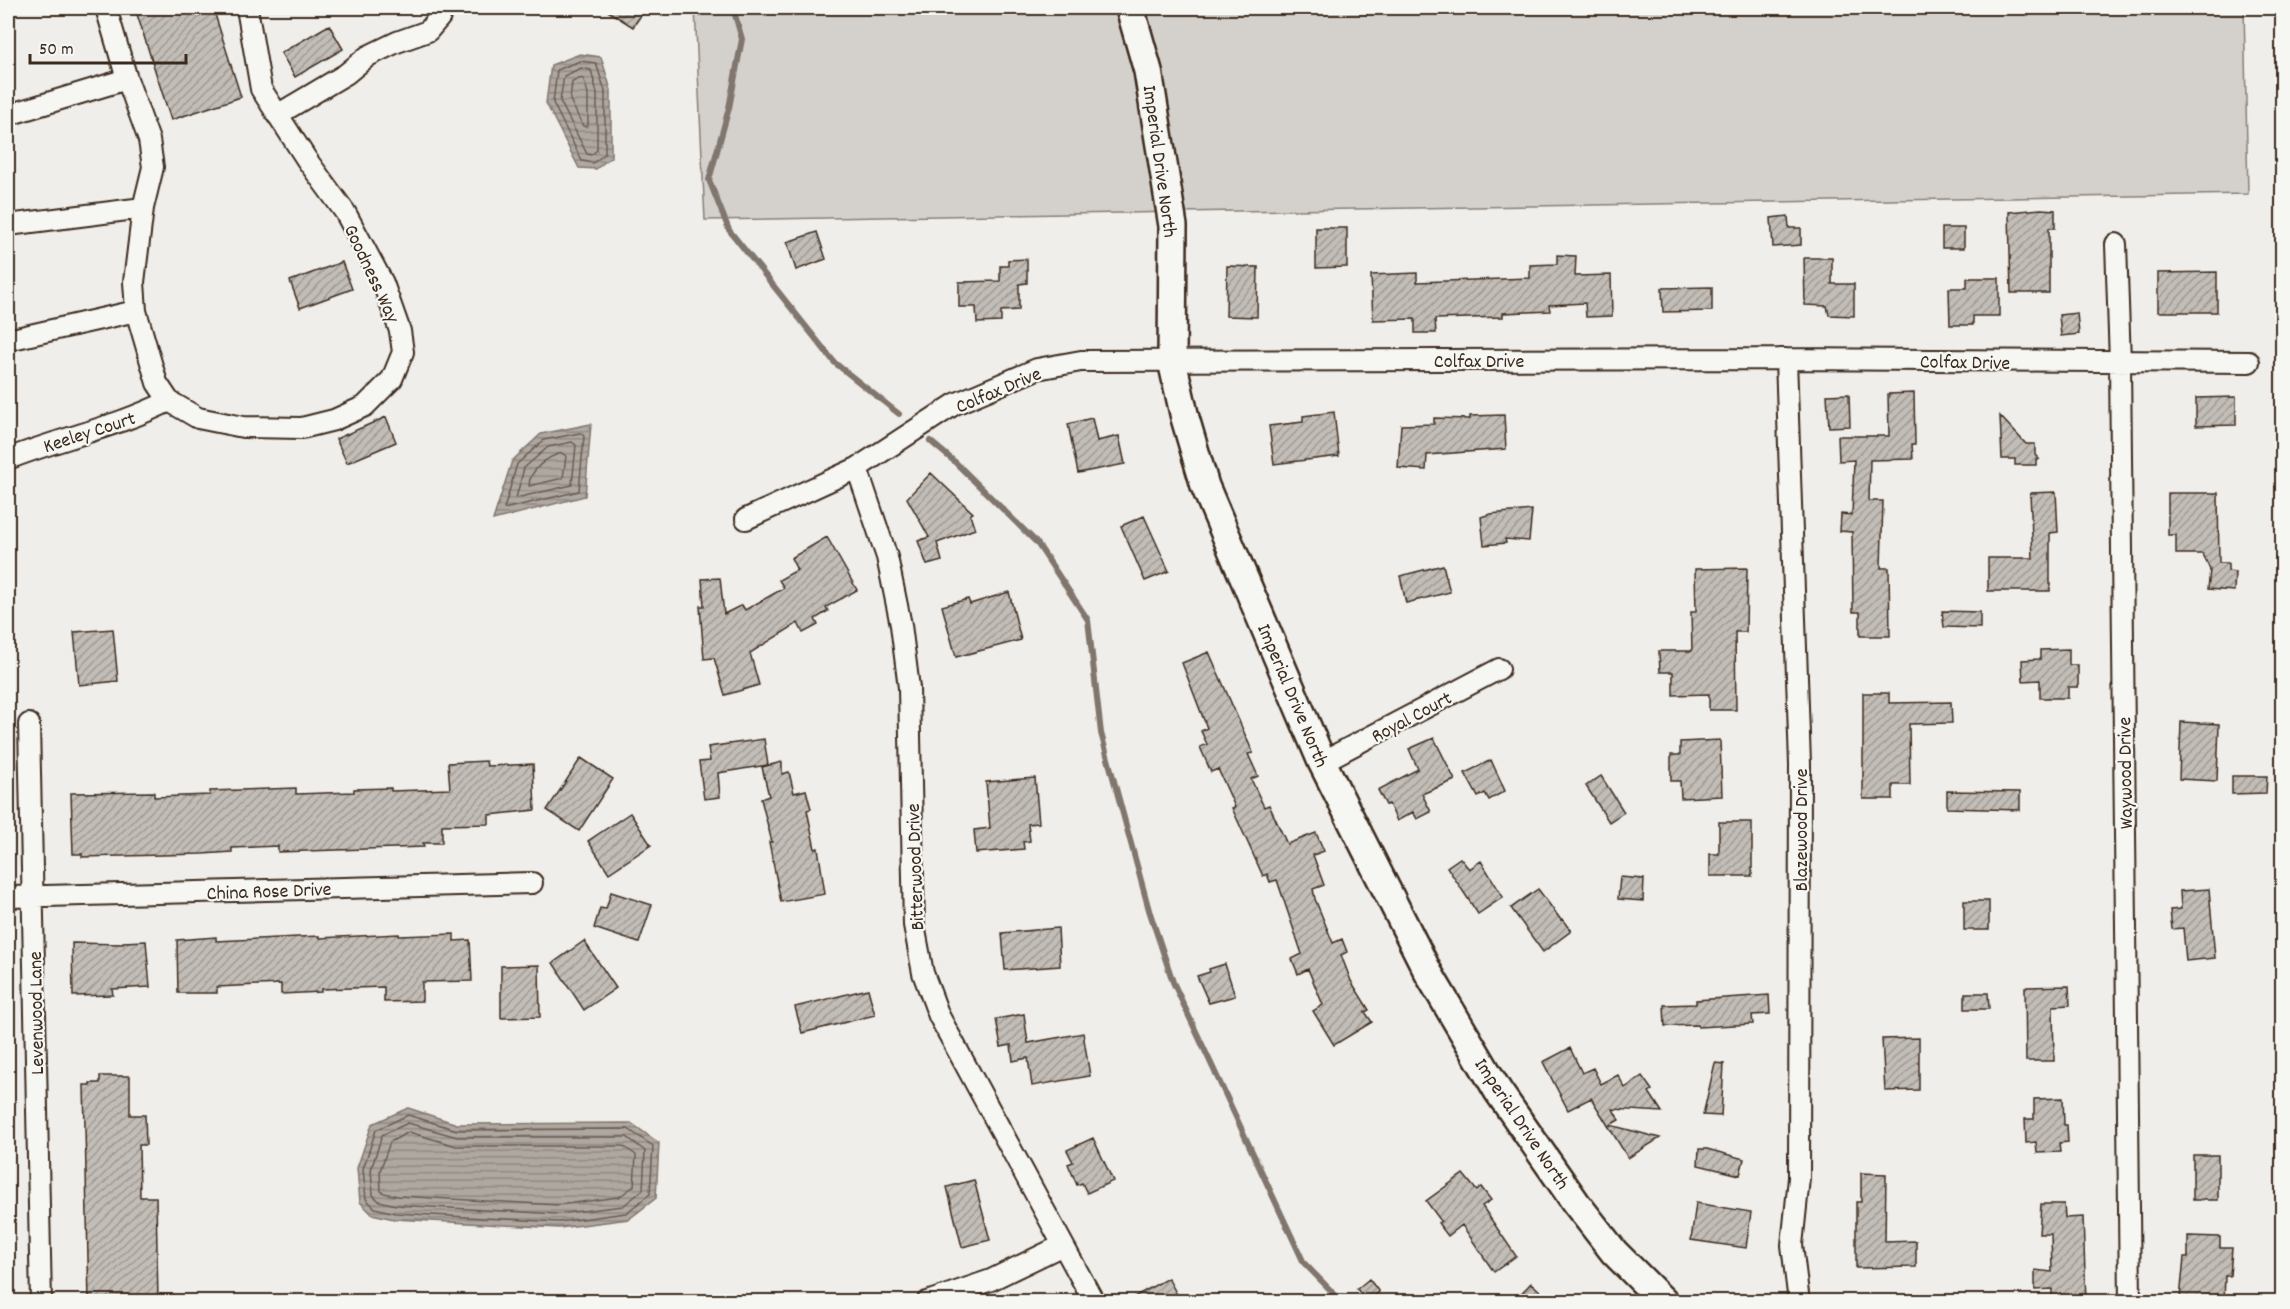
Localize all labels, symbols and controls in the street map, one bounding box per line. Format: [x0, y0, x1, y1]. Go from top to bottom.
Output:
scale bar [30, 27, 186, 65]
text: 50 m [39, 38, 74, 63]
street label: Imperial Drive North [1133, 83, 1183, 239]
street label: Goodness Way [335, 220, 406, 329]
street label: Colfax Drive [1434, 349, 1524, 377]
street label: Colfax Drive [1919, 349, 2011, 379]
street label: Colfax Drive [952, 361, 1046, 422]
street label: Keeley Court [40, 406, 140, 462]
street label: Imperial Drive North [1248, 620, 1334, 772]
street label: Royal Court [1367, 686, 1458, 752]
street label: Waywood Drive [2112, 716, 2142, 829]
street label: Blazewood Drive [1789, 768, 1817, 892]
street label: Bitterwood Drive [901, 803, 933, 931]
street label: China Rose Drive [206, 877, 332, 909]
street label: Levenwood Lane [23, 951, 53, 1075]
street label: Imperial Drive North [1466, 1053, 1575, 1196]

